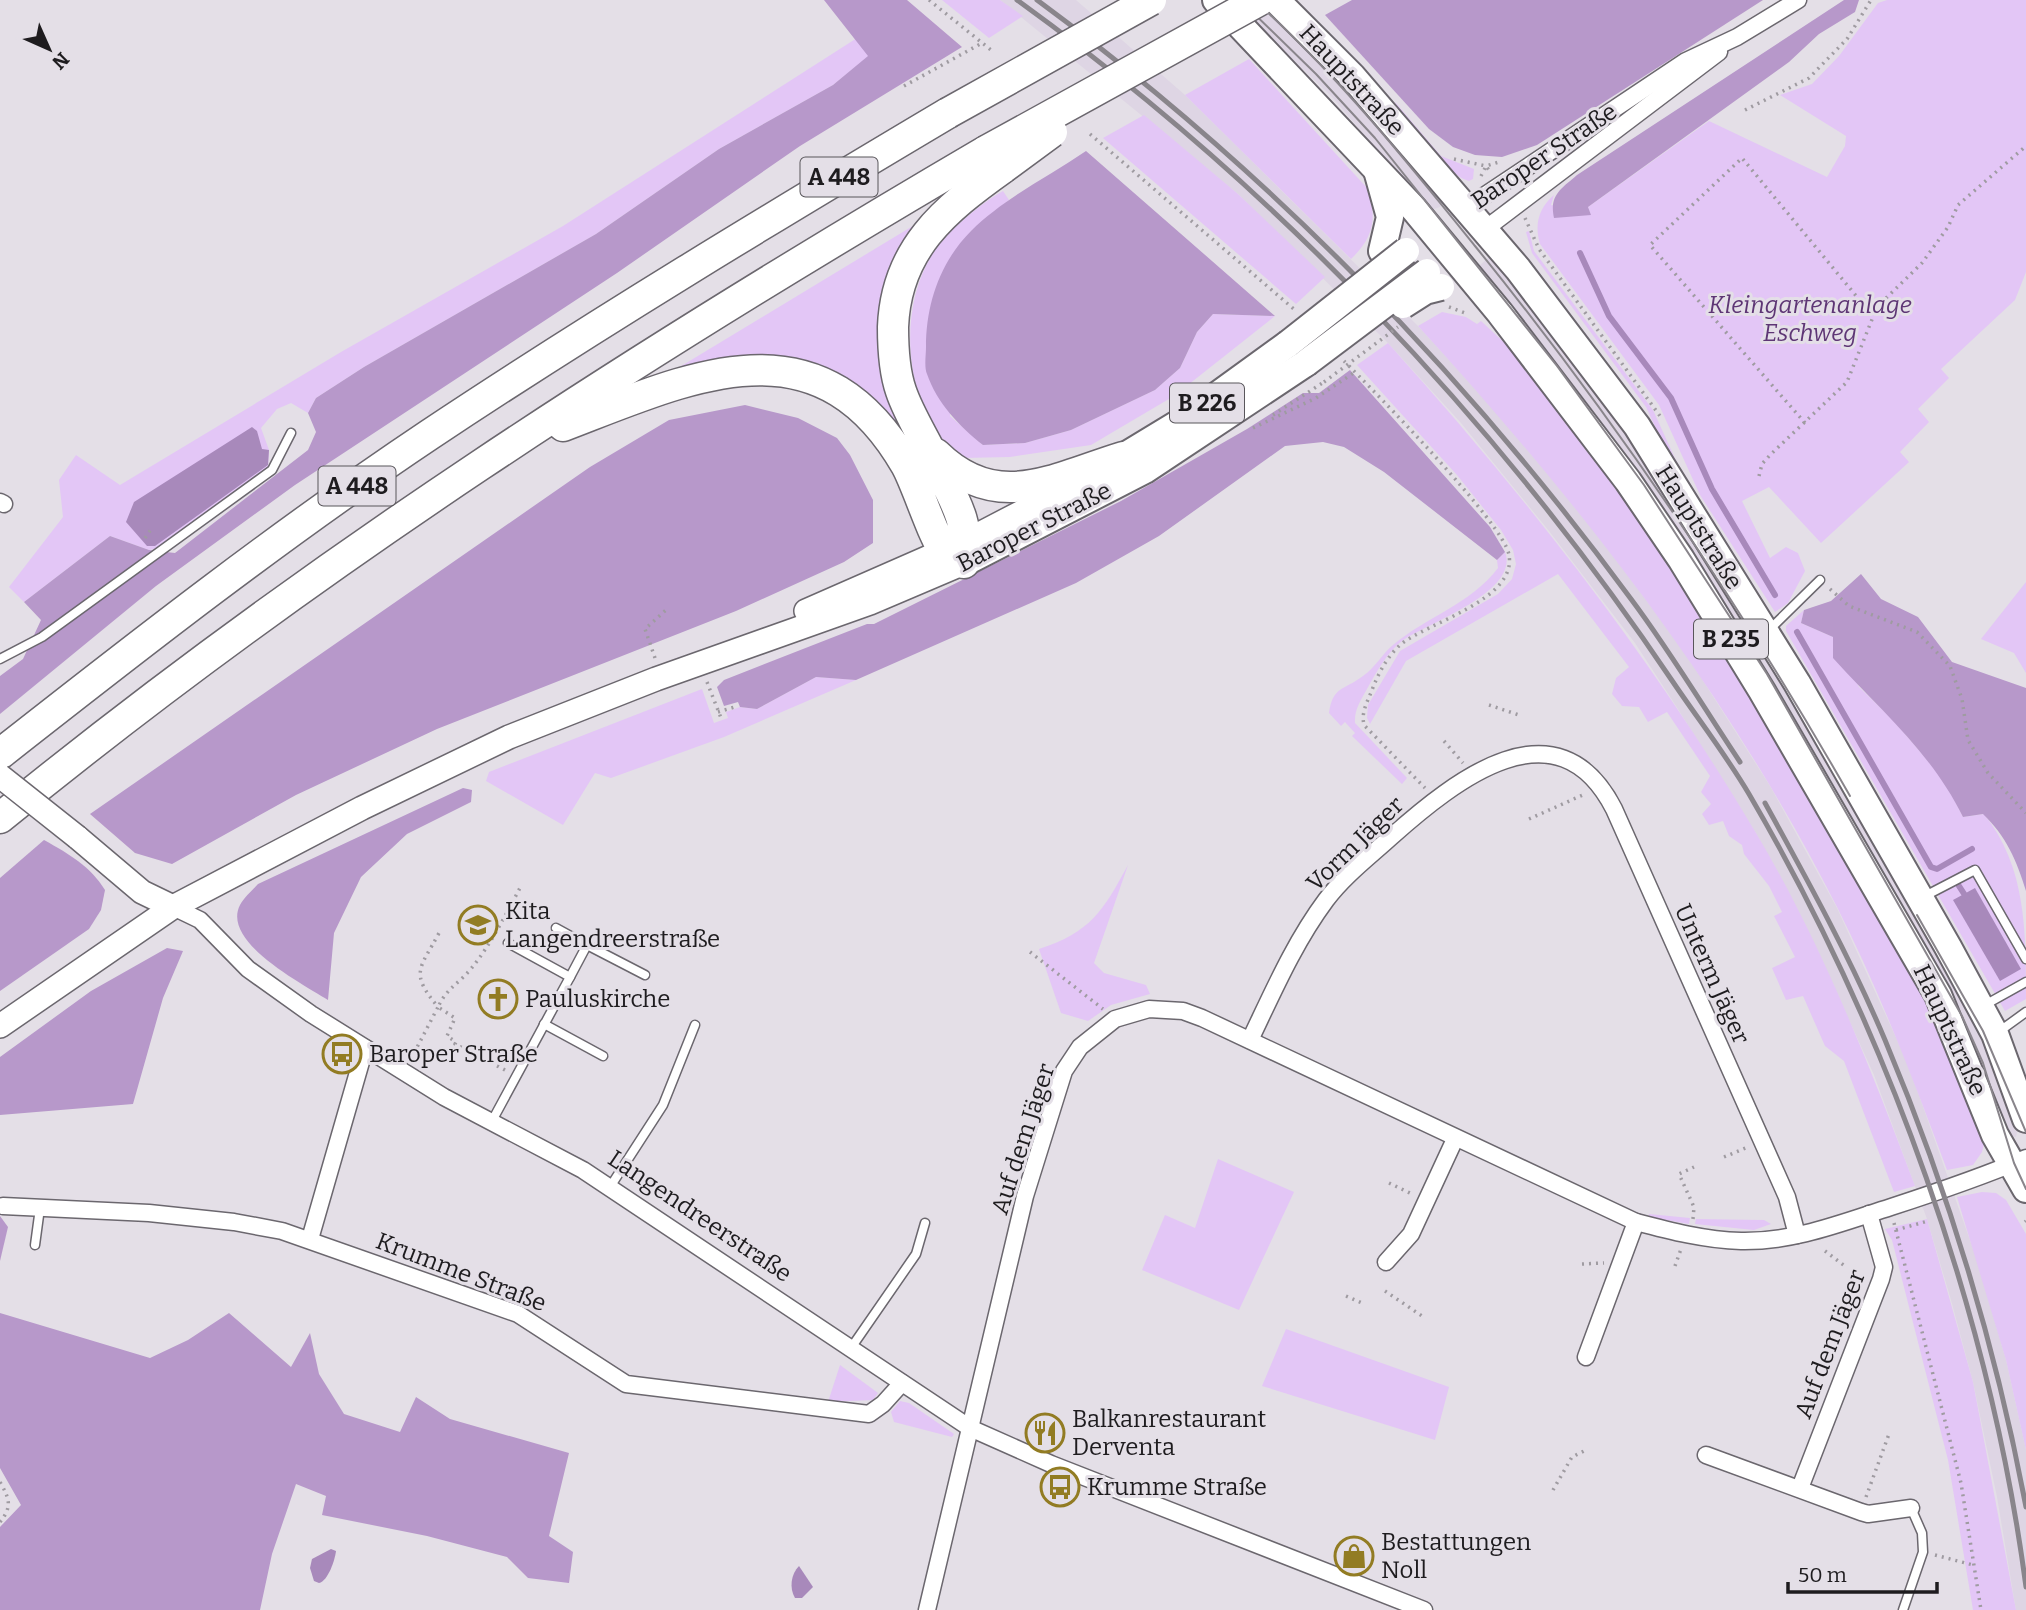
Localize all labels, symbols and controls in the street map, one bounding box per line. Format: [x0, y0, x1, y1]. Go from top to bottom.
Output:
north arrow [14, 14, 84, 84]
street label: Hauptstraße [1294, 19, 1410, 141]
text: N [47, 47, 74, 74]
street label: Baroper Straße [1466, 97, 1622, 215]
road number: A 448 [800, 158, 878, 196]
park label: Kleingartenanlage Eschweg [1708, 291, 1912, 347]
road number: B 226 [1170, 384, 1244, 422]
street label: Hauptstraße [1650, 460, 1748, 594]
road number: A 448 [318, 466, 396, 506]
street label: Baroper Straße [952, 476, 1116, 578]
road number: B 235 [1694, 620, 1768, 659]
street label: Vorm Jäger [1301, 791, 1410, 897]
place label: Kita Langendreerstraße [505, 897, 720, 953]
street label: Unterm Jäger [1669, 900, 1755, 1049]
school or university icon: Kita Langendreerstraße [457, 904, 499, 946]
street label: Hauptstraße [1907, 960, 1993, 1100]
church icon: Pauluskirche [477, 978, 519, 1020]
place label: Pauluskirche [525, 985, 670, 1013]
bus stop icon: Baroper Straße [321, 1033, 363, 1075]
place label: Baroper Straße [369, 1040, 538, 1068]
street label: Auf dem Jäger [985, 1060, 1061, 1218]
street label: Langendreerstraße [603, 1144, 797, 1288]
street label: Krumme Straße [372, 1227, 550, 1317]
street label: Auf dem Jäger [1789, 1265, 1871, 1422]
place label: Balkanrestaurant Derventa [1072, 1405, 1266, 1461]
restaurant icon: Balkanrestaurant Derventa [1024, 1412, 1066, 1454]
bus stop icon: Krumme Straße [1039, 1466, 1081, 1508]
place label: Krumme Straße [1087, 1473, 1267, 1501]
place label: Bestattungen Noll [1381, 1528, 1531, 1584]
shop icon: Bestattungen Noll [1333, 1535, 1375, 1577]
scale bar [1788, 1550, 1937, 1594]
text: 50 m [1798, 1562, 1847, 1588]

